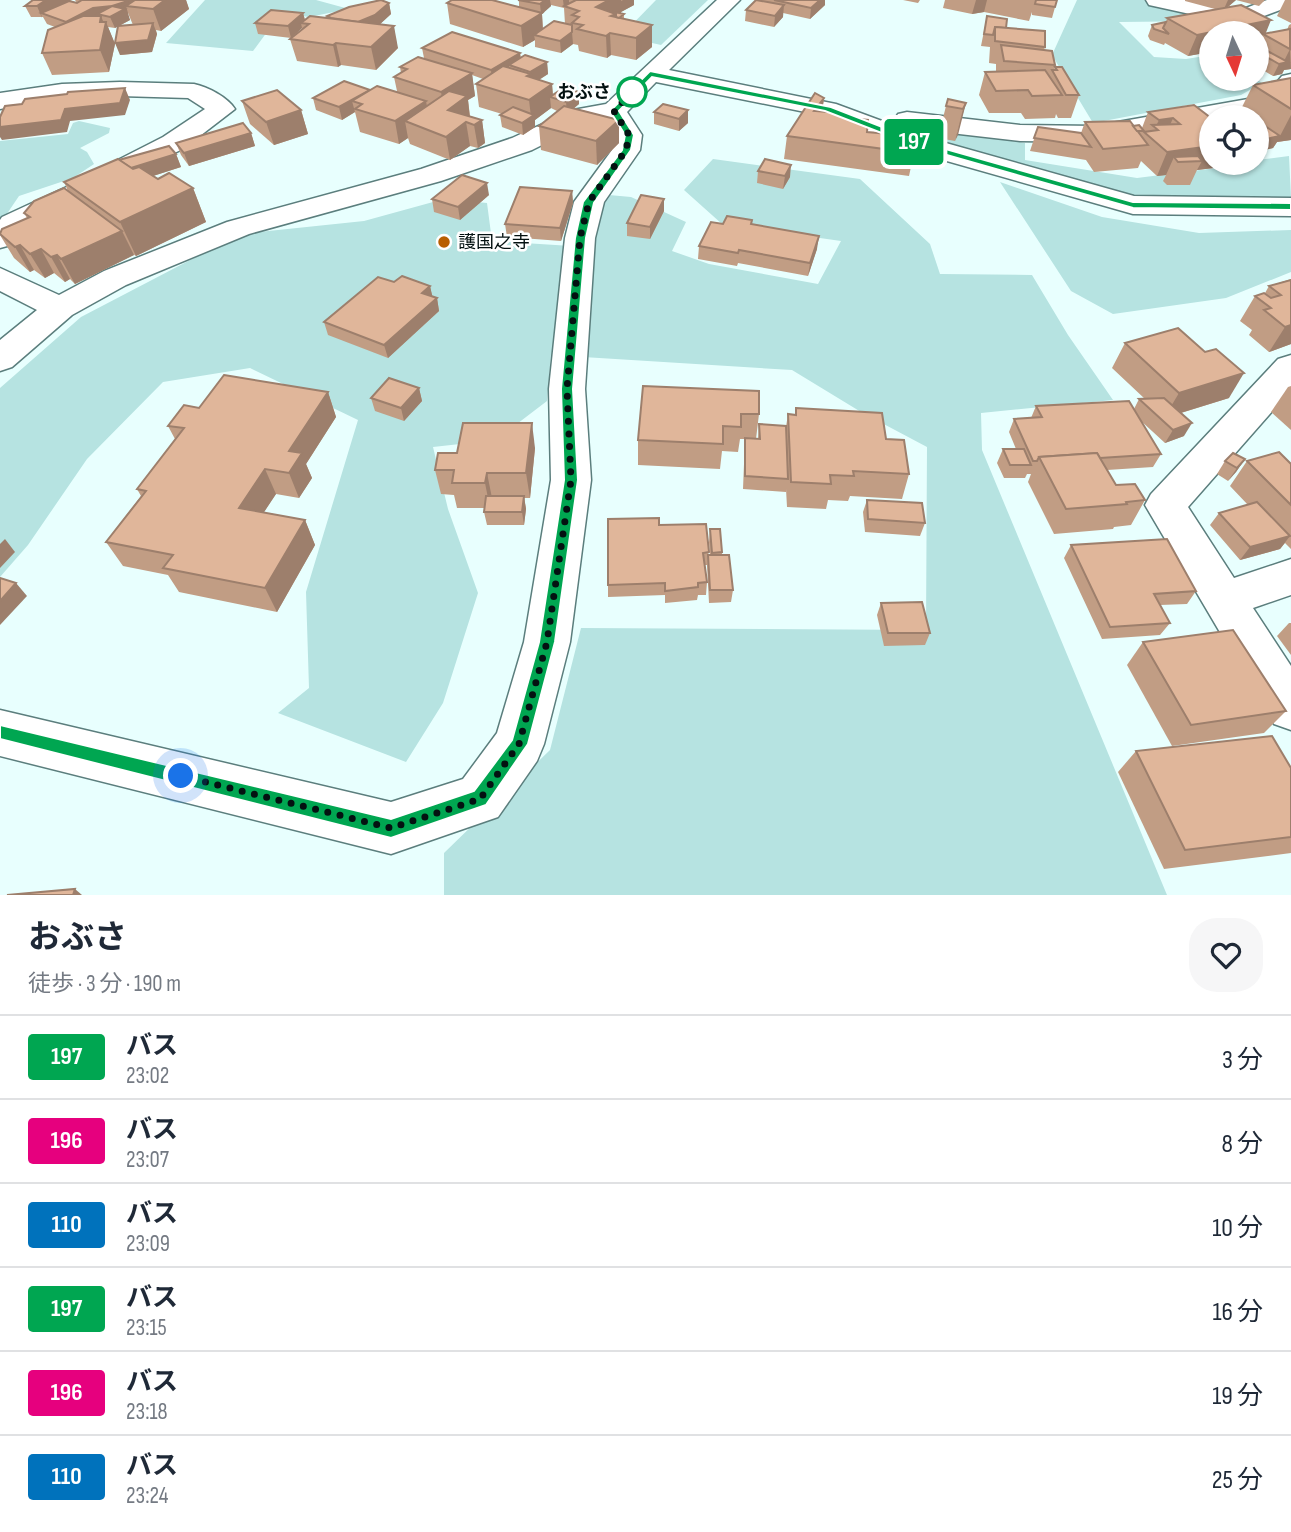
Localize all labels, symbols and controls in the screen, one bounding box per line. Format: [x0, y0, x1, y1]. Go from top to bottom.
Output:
north arrow [1199, 21, 1269, 91]
map controls [1199, 21, 1269, 175]
marker: おぶさ [617, 77, 647, 107]
place label: おぶさ [557, 82, 611, 103]
button: locate [1199, 105, 1269, 175]
line badge: 197 [874, 119, 954, 165]
text: 197 [898, 127, 930, 156]
place label: 護国之寺 [458, 232, 530, 253]
marker: 護国之寺 [436, 234, 452, 250]
your location [163, 758, 198, 793]
text: おぶさ [28, 918, 127, 958]
button: heart [1189, 918, 1263, 992]
text: 徒歩 · 3 分 · 190 m [28, 970, 181, 998]
text: バス [126, 1031, 178, 1062]
text: 197 [51, 1042, 82, 1071]
text: 3 分 [1222, 1045, 1263, 1076]
text: 23:02 [126, 1062, 169, 1090]
text: バス [126, 1115, 178, 1146]
text: 196 [50, 1126, 83, 1155]
text: 8 分 [1221, 1129, 1263, 1160]
text: 23:07 [126, 1146, 169, 1174]
text: バス [126, 1199, 178, 1230]
text: 110 [51, 1210, 82, 1239]
text: 10 分 [1212, 1213, 1263, 1244]
text: 23:09 [126, 1230, 170, 1258]
text: バス [126, 1283, 178, 1314]
text: 197 [51, 1294, 82, 1323]
text: 16 分 [1212, 1297, 1263, 1328]
text: 23:15 [126, 1314, 167, 1342]
text: バス [126, 1367, 178, 1398]
text: 196 [50, 1378, 83, 1407]
text: 19 分 [1212, 1381, 1263, 1412]
text: 23:18 [126, 1398, 168, 1426]
text: バス [126, 1451, 178, 1482]
text: 110 [51, 1462, 82, 1491]
text: 25 分 [1212, 1465, 1263, 1496]
text: 23:24 [126, 1482, 168, 1510]

